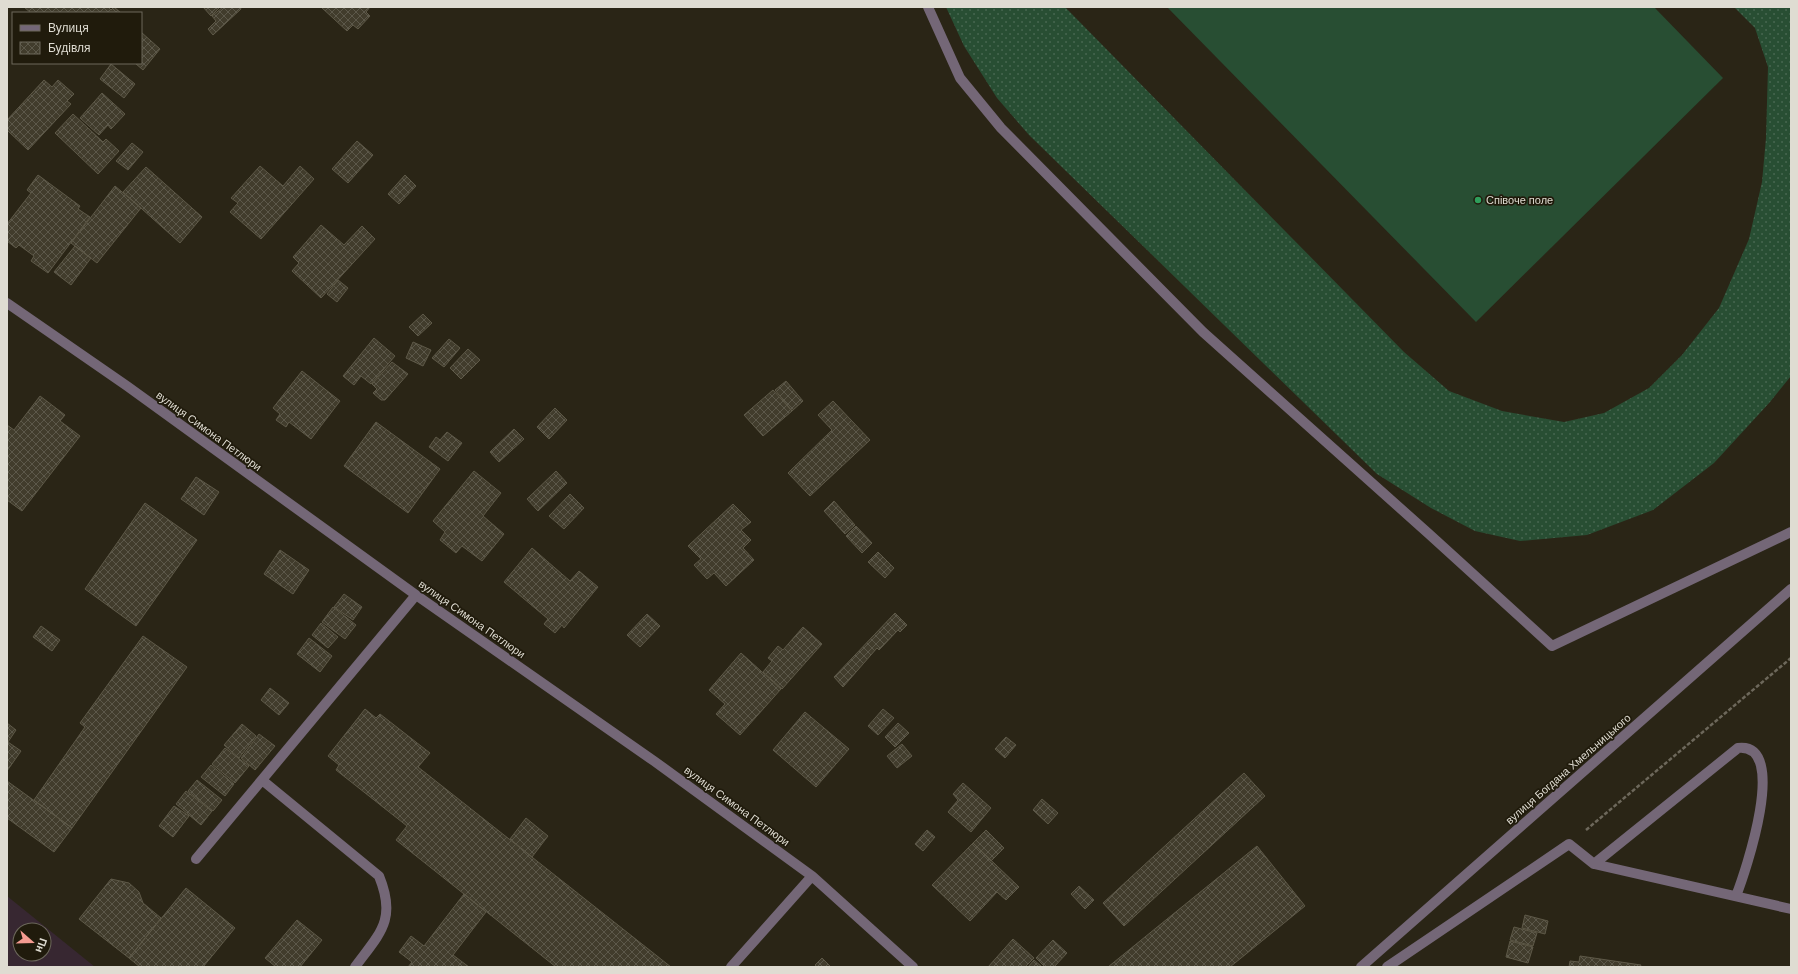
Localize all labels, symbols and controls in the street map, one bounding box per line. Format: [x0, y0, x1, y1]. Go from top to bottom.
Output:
legend [12, 12, 142, 64]
text: Вулиця [48, 21, 89, 35]
text: Будівля [48, 41, 90, 55]
place label: Співоче поле [1486, 194, 1553, 206]
marker: Співоче поле [1473, 195, 1483, 205]
street label: вулиця Симона Петлюри [154, 389, 264, 473]
street label: вулиця Симона Петлюри [416, 578, 528, 660]
street label: вулиця Богдана Хмельницького [1503, 712, 1633, 826]
street label: вулиця Симона Петлюри [682, 764, 792, 848]
north arrow [12, 922, 52, 962]
text: Пн [33, 937, 50, 954]

